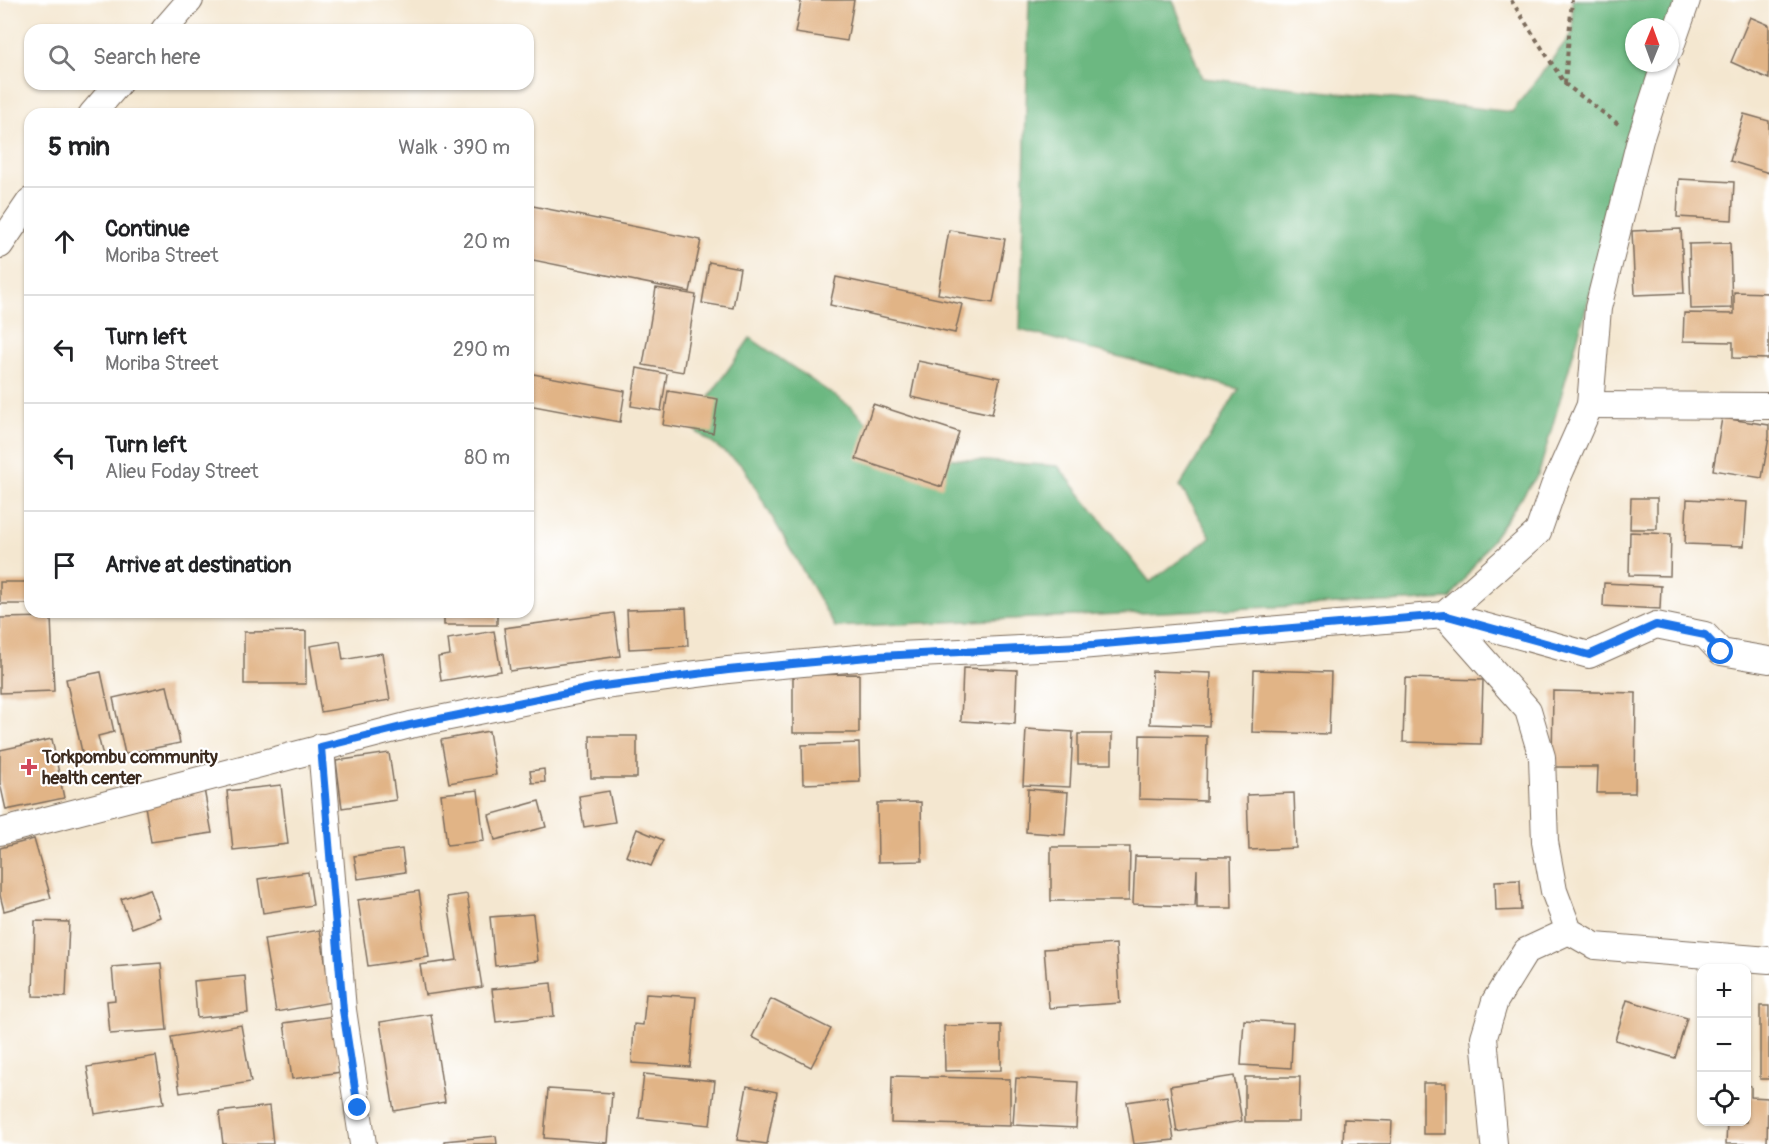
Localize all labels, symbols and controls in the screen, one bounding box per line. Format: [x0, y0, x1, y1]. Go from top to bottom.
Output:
north arrow [1625, 18, 1679, 72]
search box [24, 24, 534, 90]
icon: search [45, 41, 78, 74]
text: Search here [93, 43, 200, 71]
text: 5 min [48, 131, 110, 163]
text: Walk · 390 m [398, 135, 510, 160]
text: Continue [105, 215, 189, 243]
icon: ahead [48, 225, 81, 258]
text: 20 m [463, 229, 510, 254]
text: Moriba Street [105, 243, 219, 268]
text: Turn left [105, 323, 187, 351]
icon: left [48, 333, 81, 366]
text: 290 m [453, 337, 510, 362]
text: Moriba Street [105, 351, 219, 376]
text: Turn left [105, 431, 187, 459]
icon: left [48, 441, 81, 474]
text: 80 m [464, 445, 510, 470]
text: Alieu Foday Street [105, 459, 259, 484]
icon: arrive [48, 549, 81, 582]
text: Arrive at destination [105, 551, 291, 579]
route start [1707, 638, 1733, 664]
place label: Torkpombu community health center [41, 746, 218, 790]
marker: Torkpombu community health center [20, 758, 38, 776]
map controls [1697, 964, 1751, 1126]
button: + [1697, 964, 1751, 1018]
button: − [1697, 1018, 1751, 1072]
button: locate [1697, 1072, 1751, 1126]
route end [344, 1094, 370, 1120]

